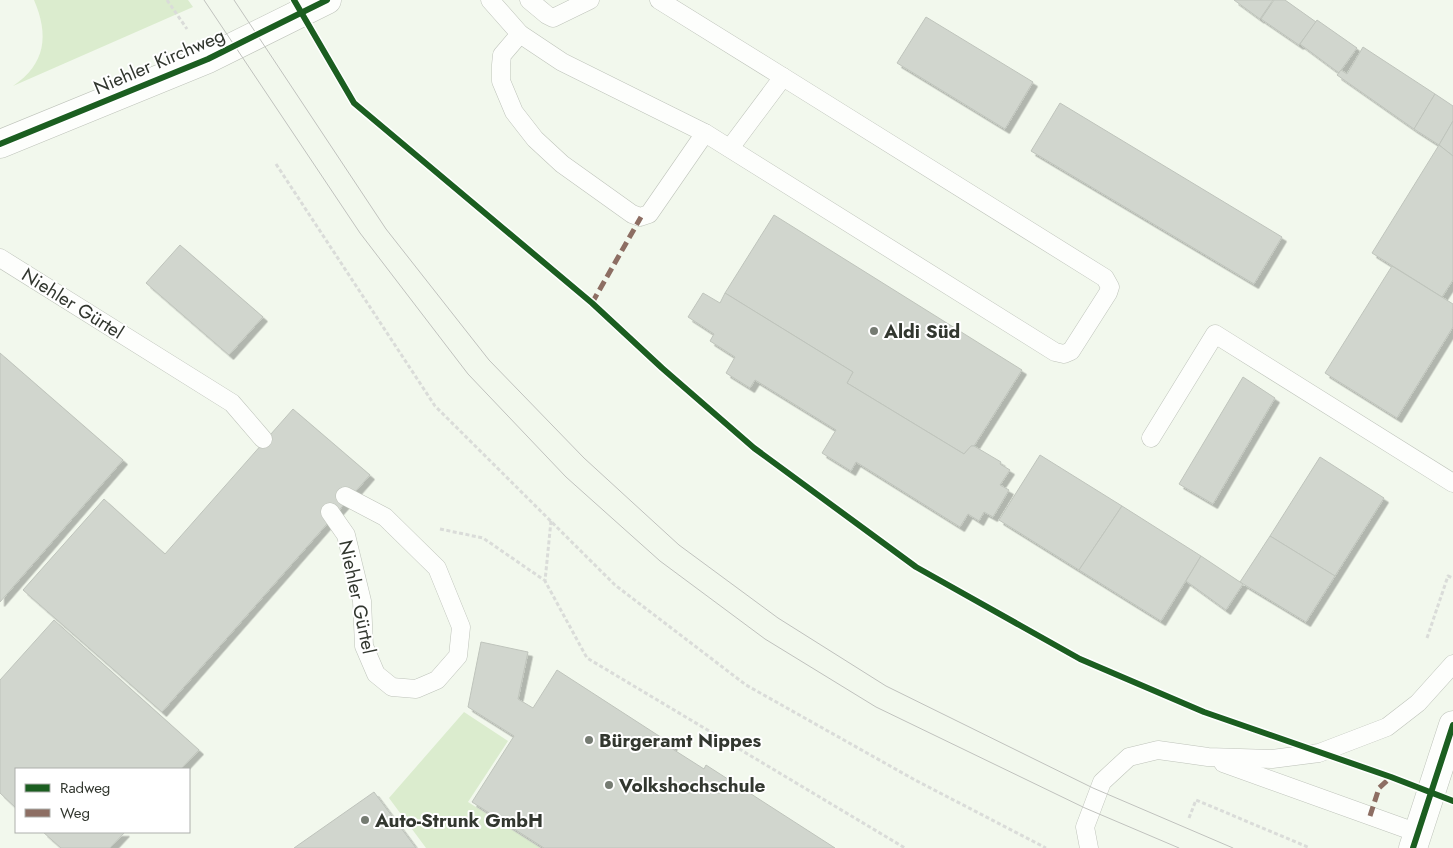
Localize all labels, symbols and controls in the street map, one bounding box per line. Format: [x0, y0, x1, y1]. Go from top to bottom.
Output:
street label: Niehler Kirchweg [90, 22, 229, 101]
street label: Niehler Gürtel [17, 261, 129, 346]
place label: Aldi Süd [883, 318, 960, 345]
marker: Aldi Süd [868, 325, 880, 337]
street label: Niehler Gürtel [332, 538, 383, 657]
place label: Bürgeramt Nippes [599, 727, 762, 754]
marker: Bürgeramt Nippes [583, 734, 595, 746]
legend [15, 768, 190, 833]
place label: Volkshochschule [618, 772, 766, 799]
text: Radweg [60, 777, 110, 799]
marker: Volkshochschule [603, 779, 615, 791]
text: Weg [60, 802, 90, 824]
place label: Auto-Strunk GmbH [374, 807, 543, 834]
marker: Auto-Strunk GmbH [359, 814, 371, 826]

